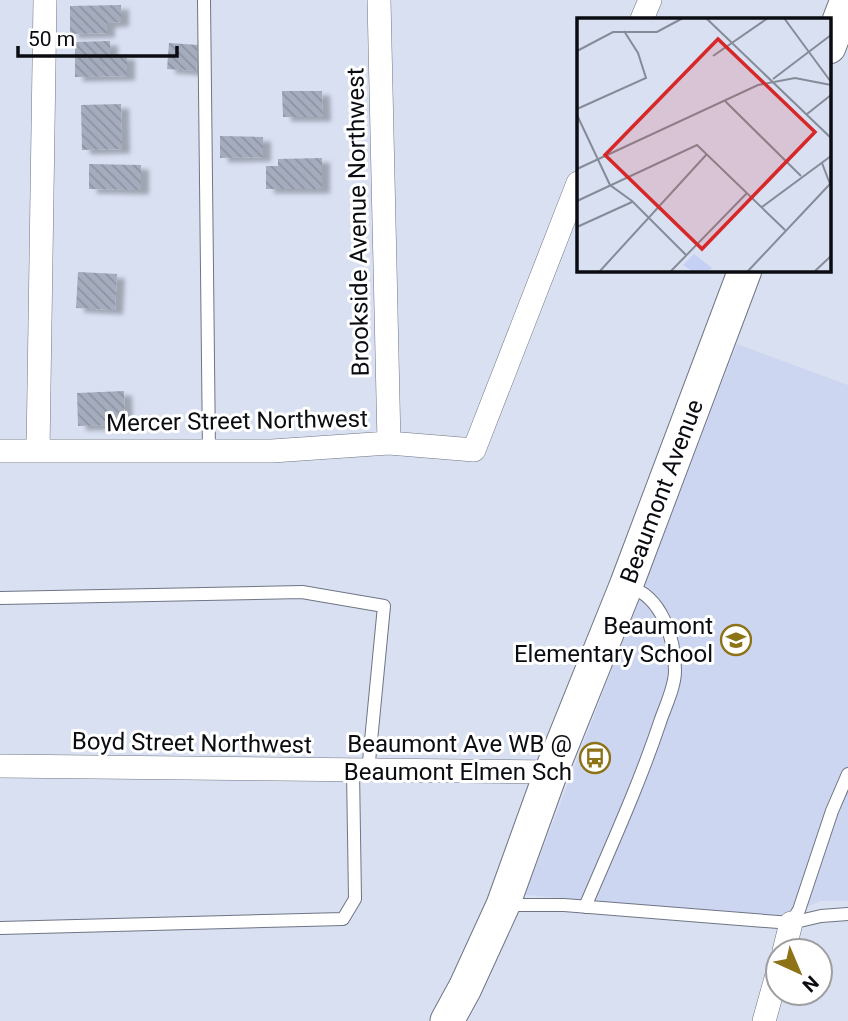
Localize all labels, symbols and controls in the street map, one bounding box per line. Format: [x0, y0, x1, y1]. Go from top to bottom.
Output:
scale bar [18, 14, 177, 58]
inset map [577, 18, 830, 271]
text: 50 m [28, 27, 75, 51]
street label: Brookside Avenue Northwest [341, 67, 375, 377]
street label: Beaumont Avenue [614, 395, 709, 587]
street label: Mercer Street Northwest [106, 405, 368, 437]
place label: Beaumont Elementary School [514, 612, 713, 668]
school or university icon: Beaumont Elementary School [719, 623, 753, 657]
street label: Boyd Street Northwest [72, 727, 312, 759]
place label: Beaumont Ave WB @ Beaumont Elmen Sch [344, 730, 572, 786]
bus stop icon: Beaumont Ave WB @ Beaumont Elmen Sch [578, 741, 612, 775]
north arrow [764, 937, 834, 1007]
text: N [798, 971, 823, 997]

